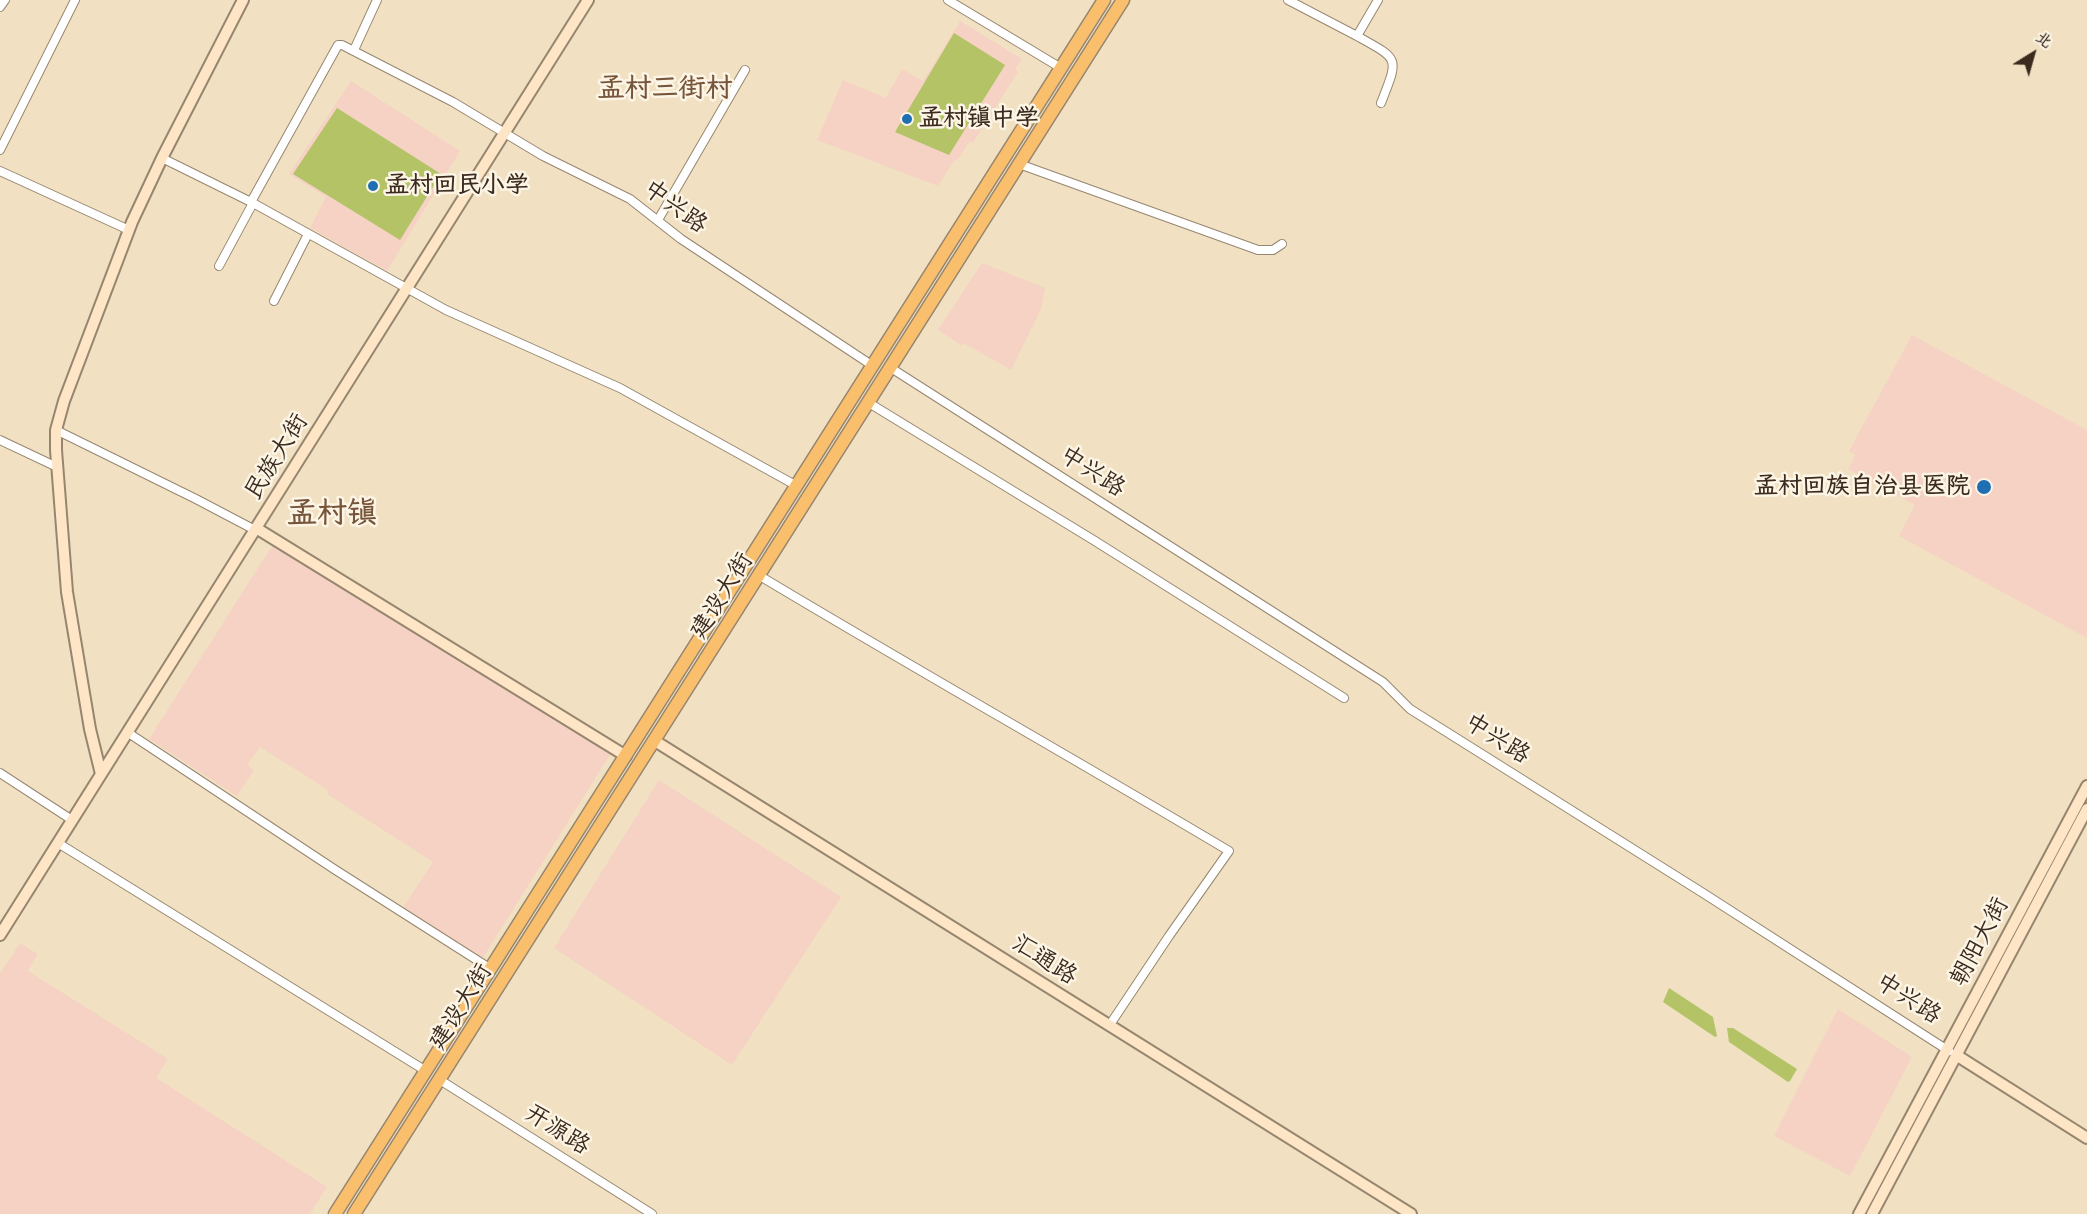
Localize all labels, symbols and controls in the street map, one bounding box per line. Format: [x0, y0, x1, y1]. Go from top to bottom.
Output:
north arrow [2003, 24, 2063, 84]
text: 北 [2031, 27, 2056, 52]
district label: 孟村三街村 [598, 73, 732, 105]
place label: 孟村镇中学 [919, 105, 1039, 133]
marker: 孟村镇中学 [900, 112, 914, 126]
place label: 孟村回民小学 [385, 172, 529, 200]
street label: 中兴路 [637, 174, 713, 240]
marker: 孟村回民小学 [366, 179, 380, 193]
street label: 民族大街 [239, 409, 315, 505]
street label: 中兴路 [1054, 440, 1130, 504]
place label: 孟村回族自治县医院 [1754, 473, 1970, 501]
marker: 孟村回族自治县医院 [1975, 478, 1993, 496]
district label: 孟村镇 [287, 496, 377, 532]
street label: 建设大街 [684, 548, 760, 644]
street label: 中兴路 [1459, 708, 1535, 770]
street label: 朝阳大街 [1945, 893, 2015, 991]
street label: 汇通路 [1006, 929, 1082, 991]
street label: 建设大街 [423, 959, 499, 1055]
street label: 中兴路 [1870, 967, 1946, 1031]
street label: 开源路 [519, 1099, 595, 1161]

